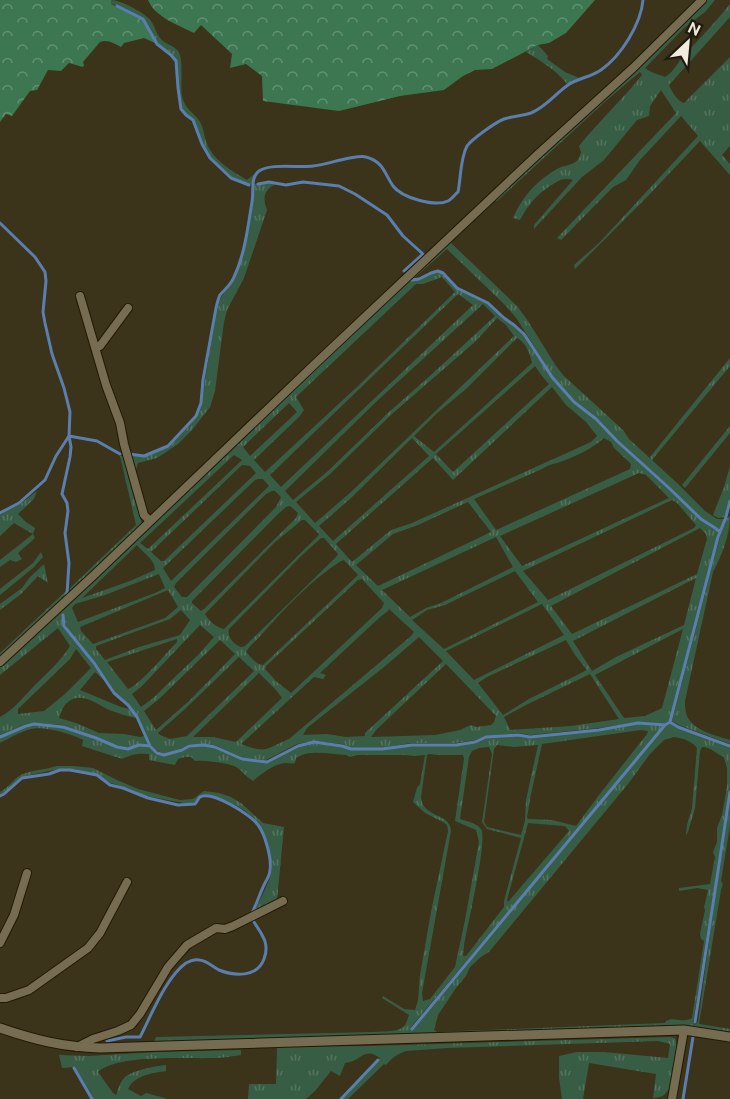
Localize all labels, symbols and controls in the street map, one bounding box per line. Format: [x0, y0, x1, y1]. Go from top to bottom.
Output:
north arrow [658, 12, 718, 72]
text: N [685, 18, 704, 39]

